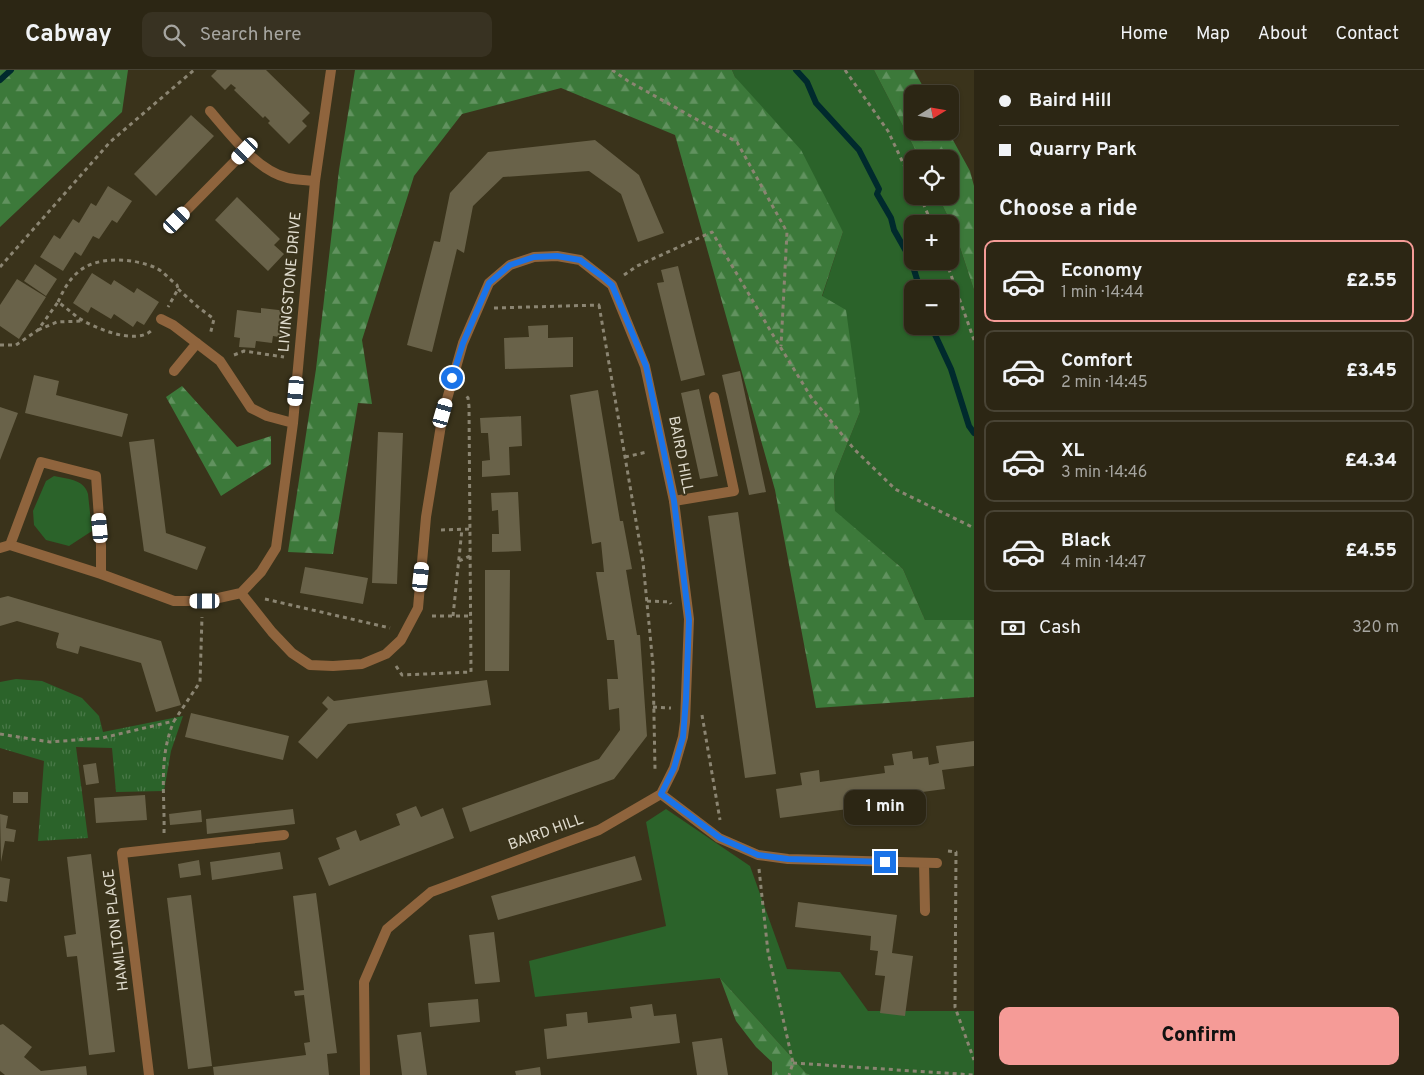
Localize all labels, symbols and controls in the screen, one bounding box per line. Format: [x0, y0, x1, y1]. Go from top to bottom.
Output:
search box [142, 12, 492, 57]
text: Cabway [25, 20, 112, 50]
icon: search [160, 21, 188, 49]
text: Search here [200, 23, 301, 47]
text: Home [1120, 23, 1168, 46]
text: Map [1196, 23, 1230, 46]
text: About [1258, 23, 1307, 46]
text: Contact [1335, 23, 1399, 46]
north arrow [904, 85, 959, 140]
map controls [904, 85, 959, 335]
text: Baird Hill [1029, 89, 1112, 113]
car [229, 135, 260, 167]
text: Quarry Park [1029, 138, 1137, 162]
button: locate [904, 150, 959, 205]
text: Choose a ride [999, 196, 1137, 223]
car [161, 204, 192, 236]
street label: LIVINGSTONE DRIVE [275, 211, 307, 353]
button: + [904, 215, 959, 270]
icon: car [1001, 259, 1046, 304]
text: Economy [1061, 259, 1142, 283]
text: £2.55 [1346, 269, 1397, 293]
button: − [904, 280, 959, 335]
text: 1 min · 14:44 [1061, 283, 1144, 303]
icon: car [1001, 349, 1046, 394]
text: Comfort [1061, 349, 1133, 373]
text: £3.45 [1346, 359, 1397, 383]
route start [441, 367, 463, 389]
text: 2 min · 14:45 [1061, 373, 1148, 393]
car [287, 375, 304, 407]
car [431, 397, 454, 429]
street label: BAIRD HILL [663, 415, 697, 495]
icon: car [1001, 439, 1046, 484]
text: XL [1061, 439, 1084, 463]
text: £4.34 [1345, 449, 1397, 473]
text: 3 min · 14:46 [1061, 463, 1147, 483]
car [91, 512, 108, 544]
icon: car [1001, 529, 1046, 574]
text: Black [1061, 529, 1111, 553]
text: £4.55 [1345, 539, 1397, 563]
text: 4 min · 14:47 [1061, 553, 1146, 573]
car [411, 561, 430, 593]
car [190, 594, 220, 609]
icon: cash [999, 614, 1027, 642]
text: Cash [1039, 616, 1081, 640]
text: 320 m [1352, 618, 1399, 638]
callout: 1 min [844, 790, 926, 824]
text: 1 min [865, 797, 905, 817]
street label: BAIRD HILL [506, 811, 586, 855]
route end [874, 851, 896, 873]
street label: HAMILTON PLACE [100, 868, 134, 992]
button: Confirm [999, 1007, 1399, 1065]

